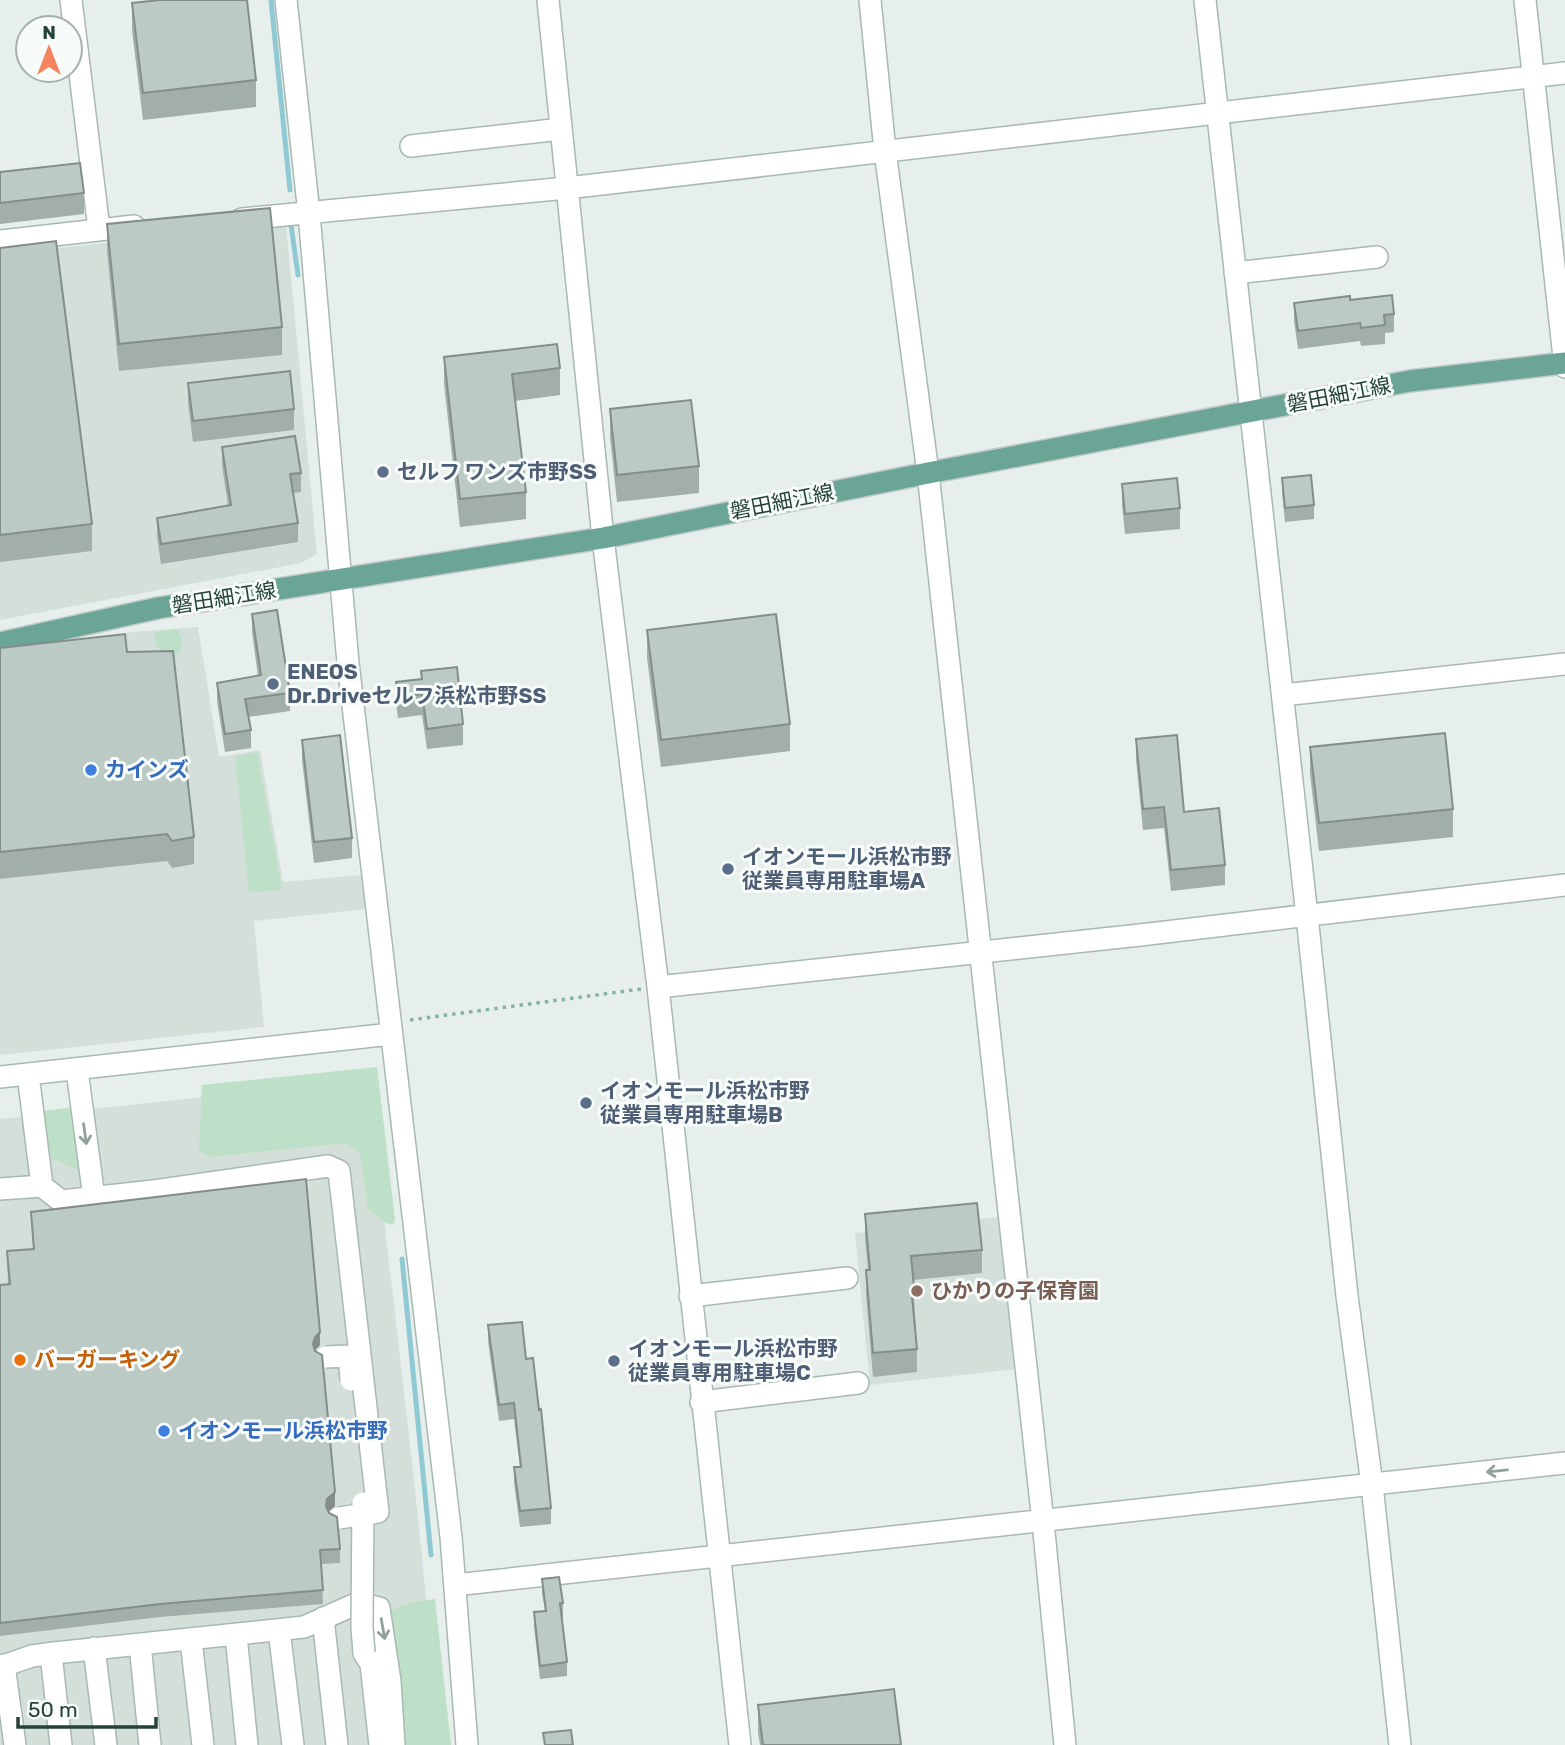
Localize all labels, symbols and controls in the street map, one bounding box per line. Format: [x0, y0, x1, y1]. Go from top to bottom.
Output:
north arrow [14, 14, 84, 84]
text: N [42, 21, 56, 44]
street label: 磐田細江線 [1285, 372, 1393, 417]
place label: セルフ ワンズ市野SS [397, 459, 597, 484]
marker: セルフ ワンズ市野SS [375, 464, 391, 480]
street label: 磐田細江線 [728, 479, 836, 524]
street label: 磐田細江線 [170, 577, 278, 618]
place label: ENEOS Dr.Driveセルフ浜松市野SS [287, 659, 546, 708]
marker: ENEOS Dr.Driveセルフ浜松市野SS [265, 676, 281, 692]
place label: カインズ [105, 757, 189, 782]
marker: カインズ [83, 762, 99, 778]
place label: イオンモール浜松市野 従業員専用駐車場A [742, 844, 952, 893]
marker: イオンモール浜松市野 従業員専用駐車場A [720, 861, 736, 877]
place label: イオンモール浜松市野 従業員専用駐車場B [600, 1078, 810, 1127]
marker: イオンモール浜松市野 従業員専用駐車場B [578, 1095, 594, 1111]
one-way arrow [79, 1122, 92, 1145]
place label: ひかりの子保育園 [931, 1278, 1099, 1303]
marker: ひかりの子保育園 [909, 1283, 925, 1299]
place label: イオンモール浜松市野 従業員専用駐車場C [628, 1336, 838, 1385]
place label: バーガーキング [34, 1347, 180, 1372]
marker: バーガーキング [12, 1352, 28, 1368]
marker: イオンモール浜松市野 従業員専用駐車場C [606, 1353, 622, 1369]
place label: イオンモール浜松市野 [178, 1418, 388, 1443]
marker: イオンモール浜松市野 [156, 1423, 172, 1439]
one-way arrow [1486, 1464, 1509, 1477]
one-way arrow [377, 1617, 390, 1640]
scale bar [18, 1686, 156, 1730]
text: 50 m [28, 1697, 78, 1722]

